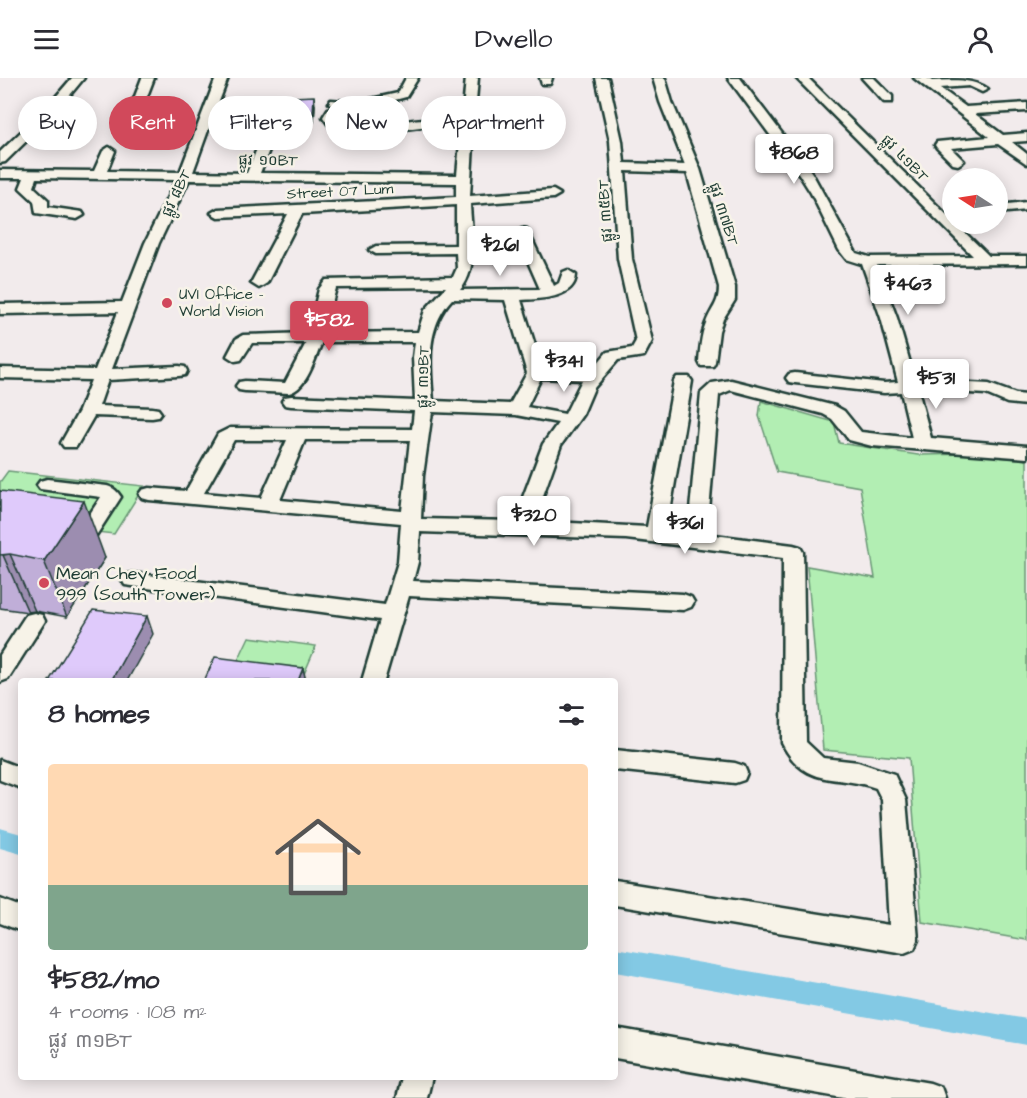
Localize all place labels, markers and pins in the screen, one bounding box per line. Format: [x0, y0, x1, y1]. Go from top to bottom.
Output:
pin: $868 [758, 134, 830, 185]
pin: $261 [464, 226, 536, 277]
pin: $463 [872, 265, 944, 316]
place label: UVI Office - World Vision [179, 284, 264, 322]
marker: UVI Office - World Vision [160, 296, 174, 310]
pin: $582 [293, 301, 365, 352]
pin: $341 [528, 342, 600, 393]
pin: $531 [900, 359, 972, 410]
pin: $320 [498, 496, 570, 547]
pin: $361 [649, 504, 721, 555]
place label: Mean Chey Food 999 (South Tower) [56, 561, 215, 607]
marker: Mean Chey Food 999 (South Tower) [37, 576, 51, 590]

